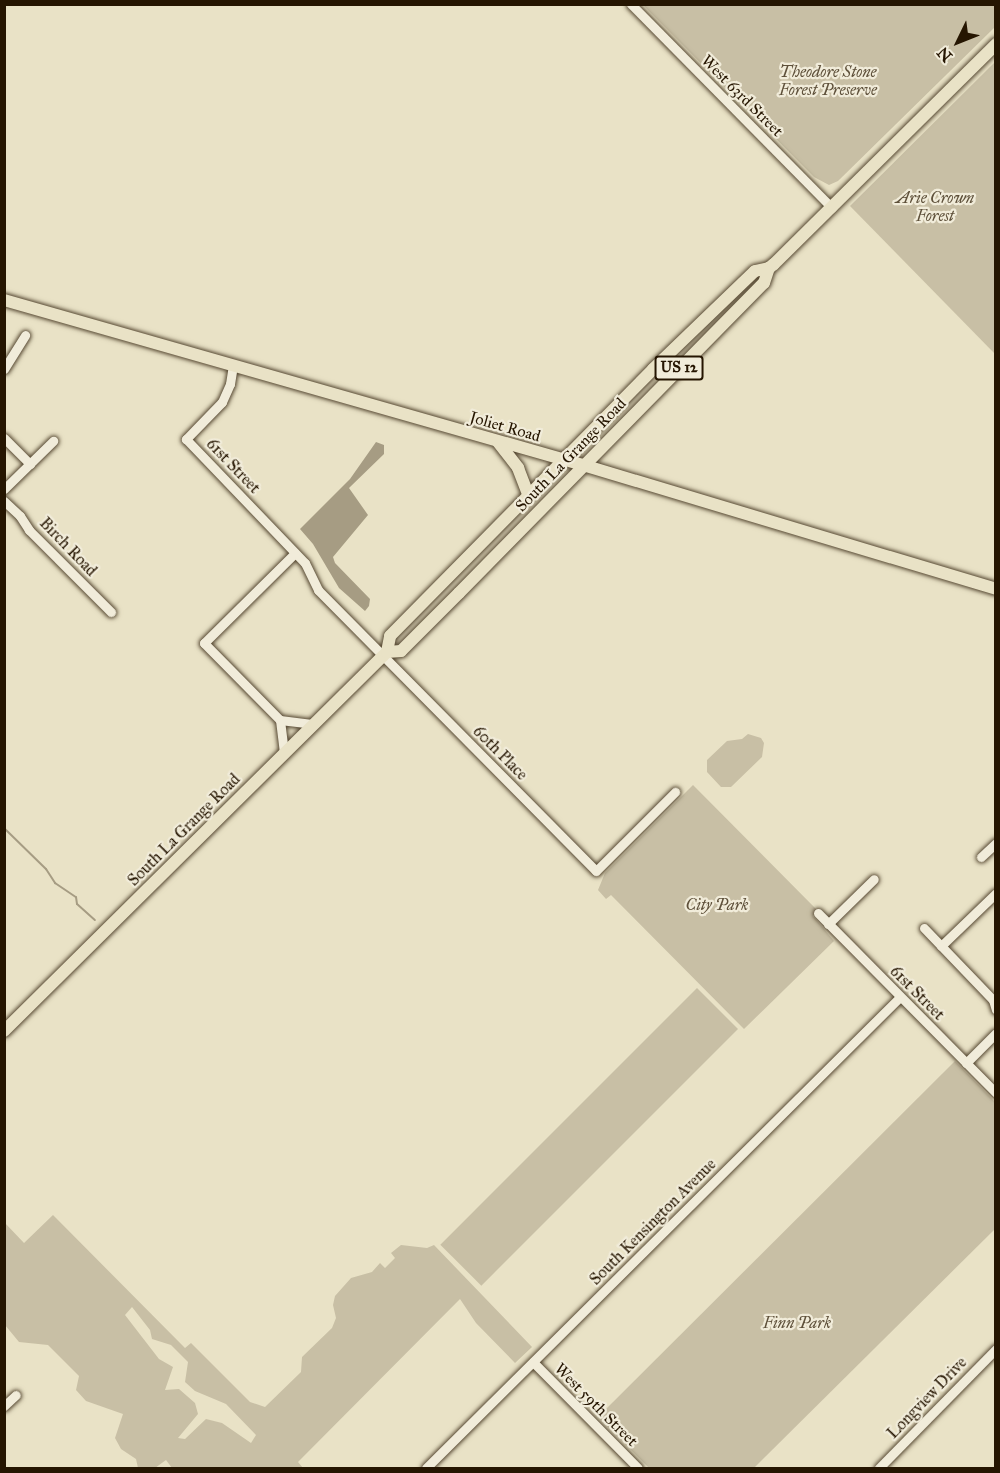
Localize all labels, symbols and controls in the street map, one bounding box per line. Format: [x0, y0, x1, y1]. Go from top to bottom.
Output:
north arrow [928, 12, 988, 72]
text: N [933, 43, 956, 66]
street label: West 63rd Street [697, 51, 787, 141]
park label: Theodore Stone Forest Preserve [779, 62, 877, 100]
park label: Arie Crown Forest [896, 188, 974, 226]
road number: US 12 [654, 356, 704, 380]
street label: South La Grange Road [512, 394, 630, 516]
street label: Joliet Road [467, 408, 543, 446]
street label: 61st Street [202, 434, 264, 498]
street label: Birch Road [35, 514, 101, 580]
street label: 60th Place [469, 722, 531, 784]
street label: South La Grange Road [124, 770, 244, 890]
park label: City Park [686, 895, 748, 915]
street label: 61st Street [886, 962, 948, 1024]
street label: South Kensington Avenue [586, 1155, 720, 1289]
park label: Finn Park [763, 1313, 831, 1333]
street label: Longview Drive [883, 1353, 971, 1443]
street label: West 59th Street [550, 1359, 642, 1451]

